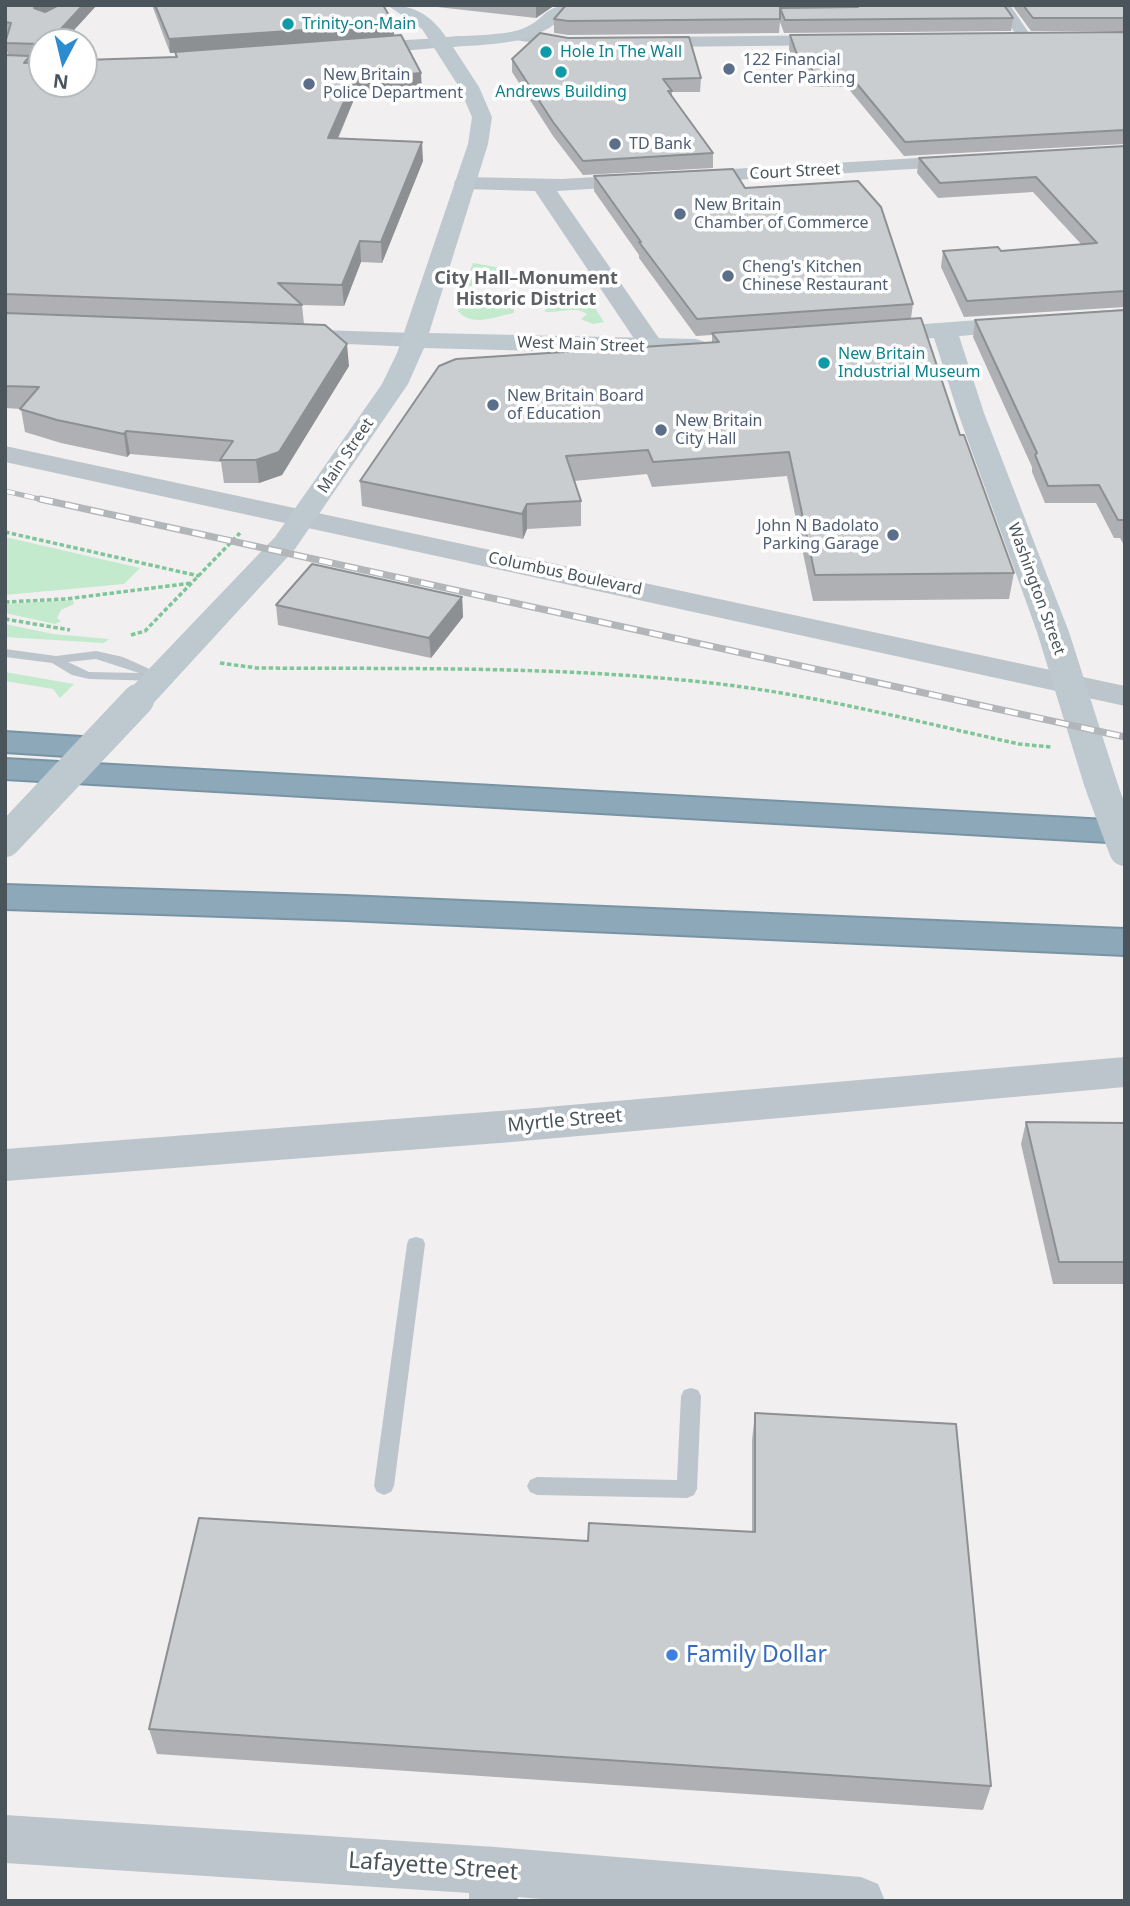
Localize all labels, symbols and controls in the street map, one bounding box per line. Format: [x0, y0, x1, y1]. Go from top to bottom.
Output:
place label: Trinity-on-Main [302, 14, 416, 34]
marker: Trinity-on-Main [280, 16, 296, 32]
north arrow [28, 28, 98, 98]
place label: Hole In The Wall [560, 42, 682, 62]
marker: Hole In The Wall [538, 44, 554, 60]
place label: 122 Financial Center Parking [743, 50, 855, 88]
marker: 122 Financial Center Parking [721, 61, 737, 77]
marker: Andrews Building [553, 64, 569, 80]
place label: New Britain Police Department [323, 65, 463, 103]
text: N [51, 68, 70, 96]
marker: New Britain Police Department [301, 76, 317, 92]
place label: Andrews Building [495, 82, 627, 102]
place label: TD Bank [629, 134, 692, 154]
marker: TD Bank [607, 136, 623, 152]
street label: Court Street [749, 160, 841, 184]
place label: New Britain Chamber of Commerce [694, 195, 869, 233]
marker: New Britain Chamber of Commerce [672, 206, 688, 222]
place label: Cheng's Kitchen Chinese Restaurant [742, 257, 888, 295]
district label: City Hall–Monument Historic District [434, 268, 618, 310]
marker: Cheng's Kitchen Chinese Restaurant [720, 268, 736, 284]
street label: West Main Street [517, 333, 645, 357]
place label: New Britain Industrial Museum [838, 344, 980, 382]
marker: New Britain Industrial Museum [816, 355, 832, 371]
place label: New Britain Board of Education [507, 386, 644, 424]
marker: New Britain Board of Education [485, 397, 501, 413]
place label: New Britain City Hall [675, 411, 763, 449]
street label: Main Street [314, 415, 378, 497]
marker: New Britain City Hall [653, 422, 669, 438]
place label: John N Badolato Parking Garage [757, 516, 879, 554]
street label: Washington Street [1003, 520, 1069, 658]
marker: John N Badolato Parking Garage [885, 527, 901, 543]
street label: Columbus Boulevard [487, 548, 643, 600]
street label: Myrtle Street [507, 1105, 623, 1137]
place label: Family Dollar [686, 1641, 827, 1669]
marker: Family Dollar [664, 1647, 680, 1663]
street label: Lafayette Street [347, 1847, 519, 1887]

